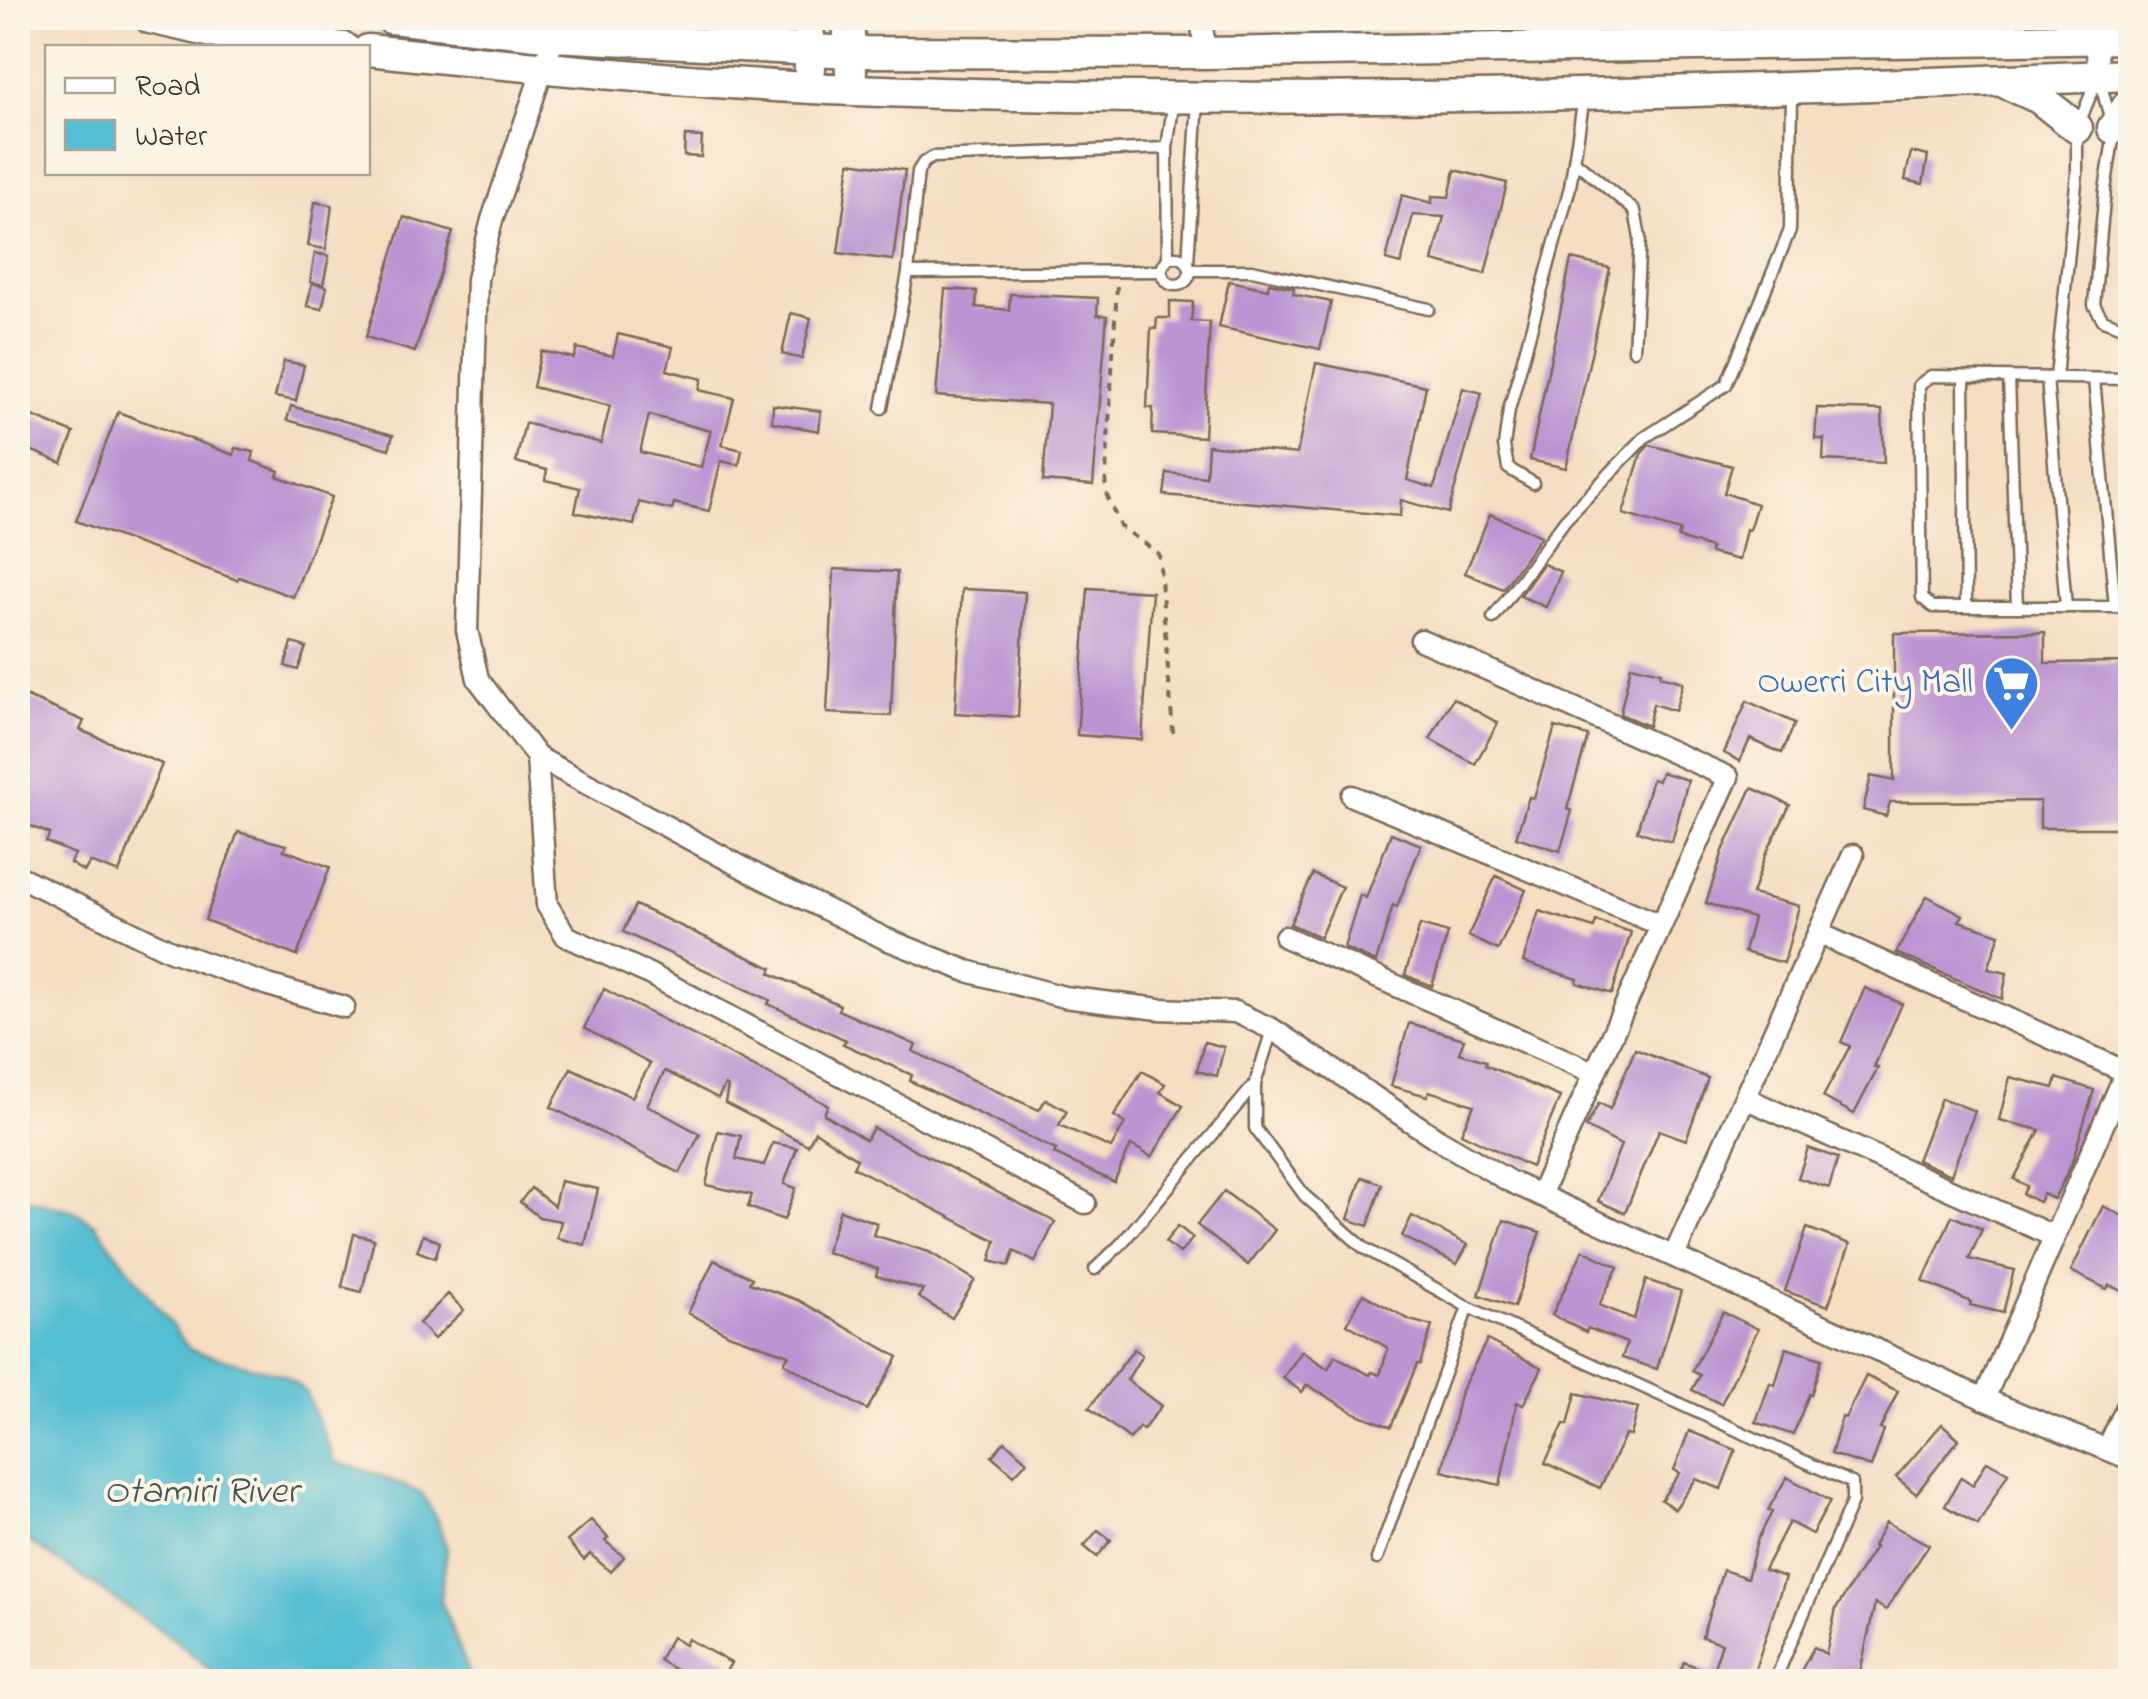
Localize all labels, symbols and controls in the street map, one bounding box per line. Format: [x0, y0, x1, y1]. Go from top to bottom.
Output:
legend [45, 45, 370, 175]
text: Road [135, 66, 200, 110]
text: Water [135, 116, 208, 160]
supermarket icon: Owerri City Mall [1982, 653, 2042, 732]
place label: Owerri City Mall [1757, 658, 1973, 709]
water label: Otamiri River [103, 1465, 303, 1521]

